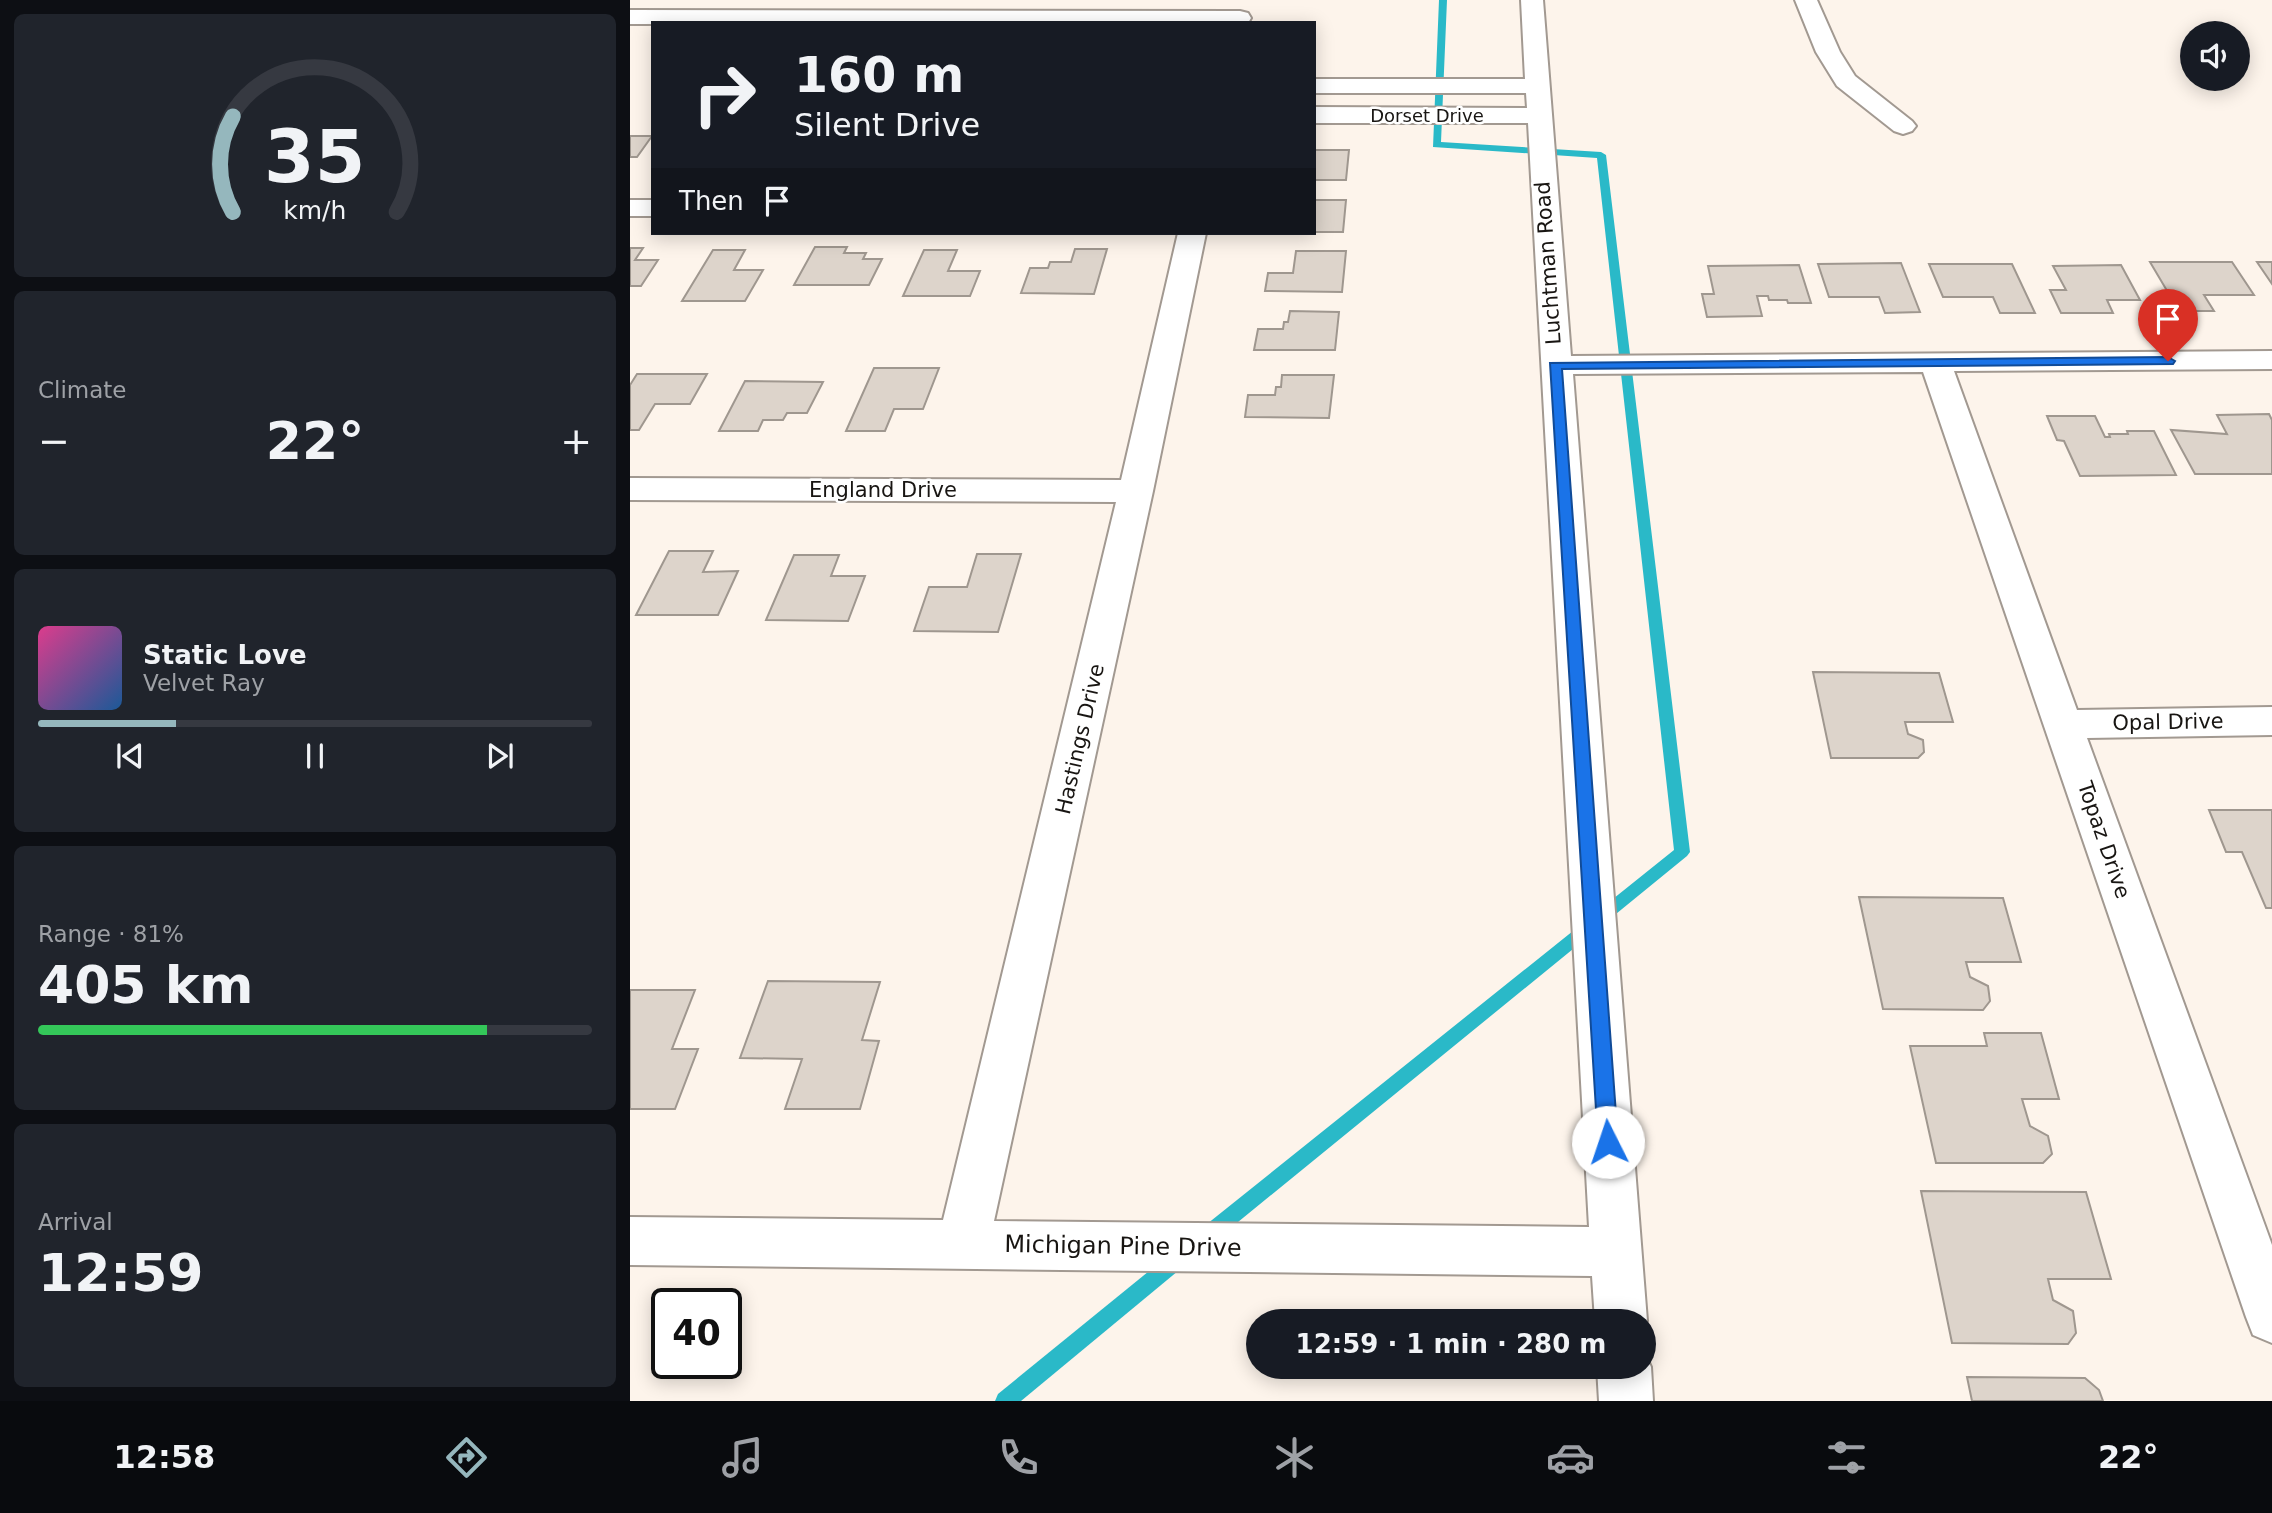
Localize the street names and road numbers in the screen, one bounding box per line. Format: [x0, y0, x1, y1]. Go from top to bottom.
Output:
street label: Dorset Drive [1370, 105, 1484, 126]
street label: Luchtman Road [1530, 180, 1566, 346]
street label: England Drive [809, 478, 957, 502]
street label: Hastings Drive [1051, 661, 1109, 817]
street label: Opal Drive [2112, 709, 2224, 735]
street label: Topaz Drive [2072, 777, 2135, 902]
street label: Michigan Pine Drive [1004, 1230, 1242, 1262]

